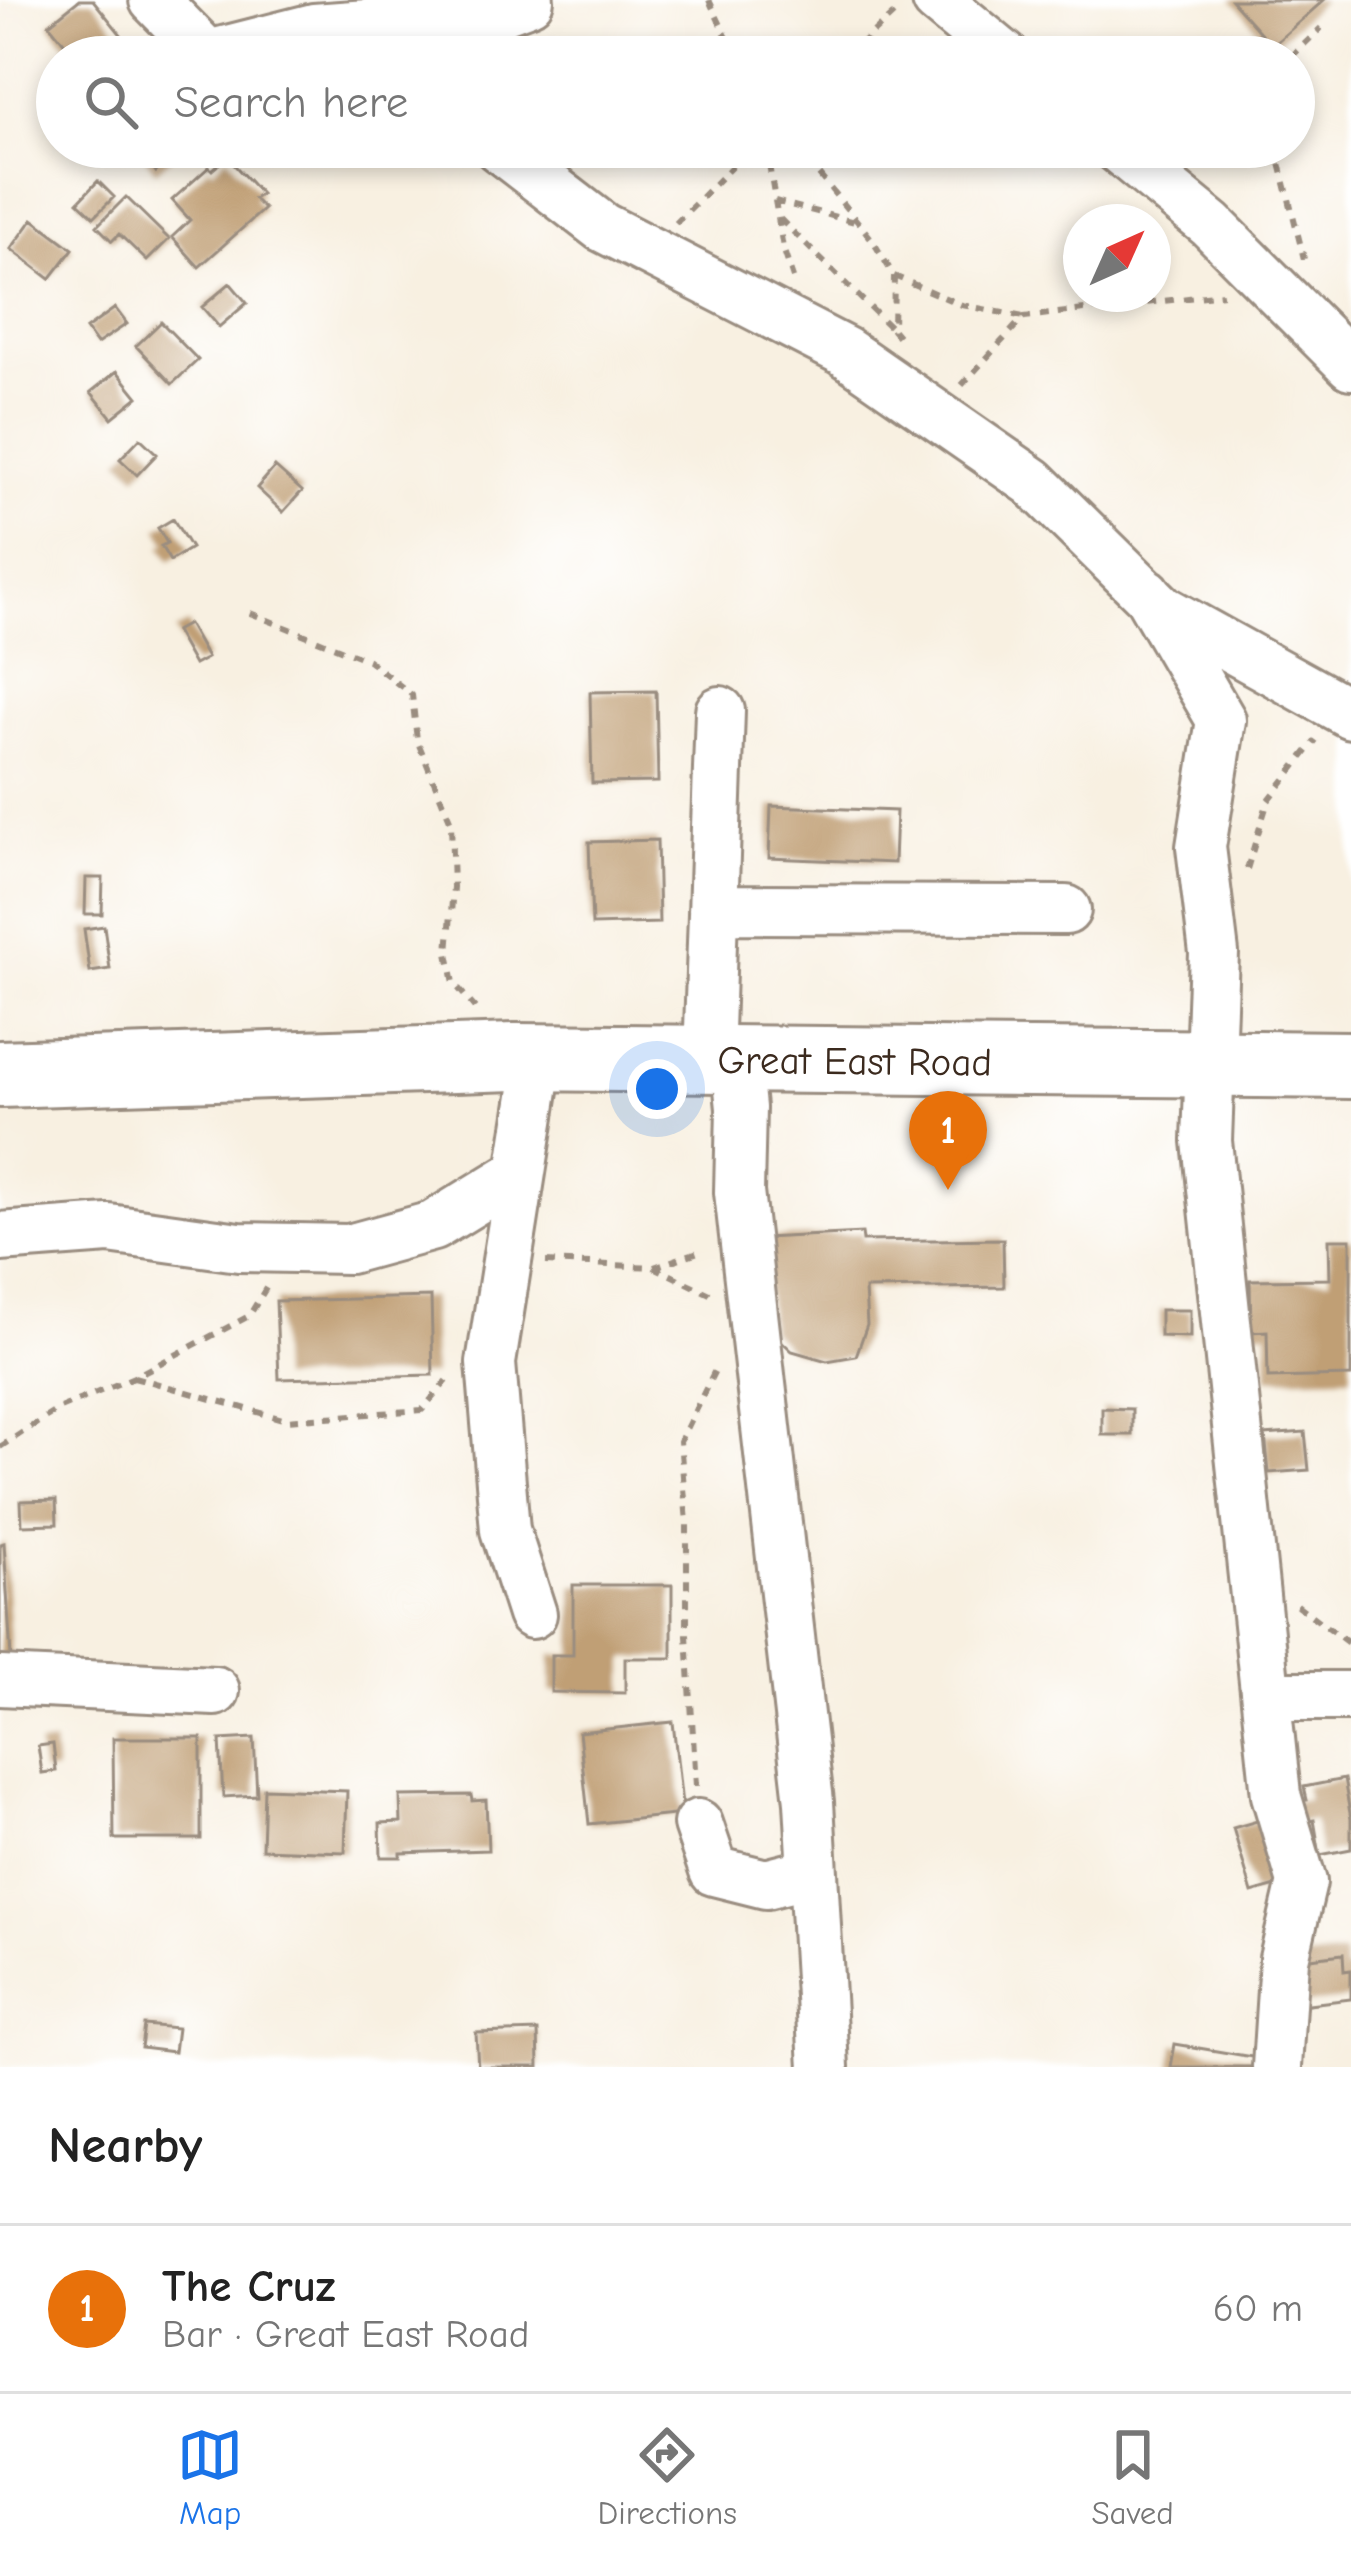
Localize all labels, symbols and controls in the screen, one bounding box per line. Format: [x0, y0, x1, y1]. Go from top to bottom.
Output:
search box [36, 36, 1315, 168]
icon: search [78, 69, 144, 135]
text: Search here [174, 76, 408, 128]
north arrow [1063, 204, 1171, 312]
street label: Great East Road [717, 1038, 992, 1086]
your location [627, 1059, 687, 1119]
pin: 1 [909, 1091, 987, 1190]
text: Nearby [48, 2116, 202, 2175]
text: The Cruz [162, 2260, 335, 2312]
text: 1 [79, 2286, 95, 2331]
text: 60 m [1213, 2286, 1303, 2331]
text: Bar · Great East Road [162, 2312, 529, 2357]
tab: Map [177, 2422, 243, 2532]
tab: Directions [598, 2422, 737, 2532]
tab: Saved [1091, 2422, 1174, 2532]

